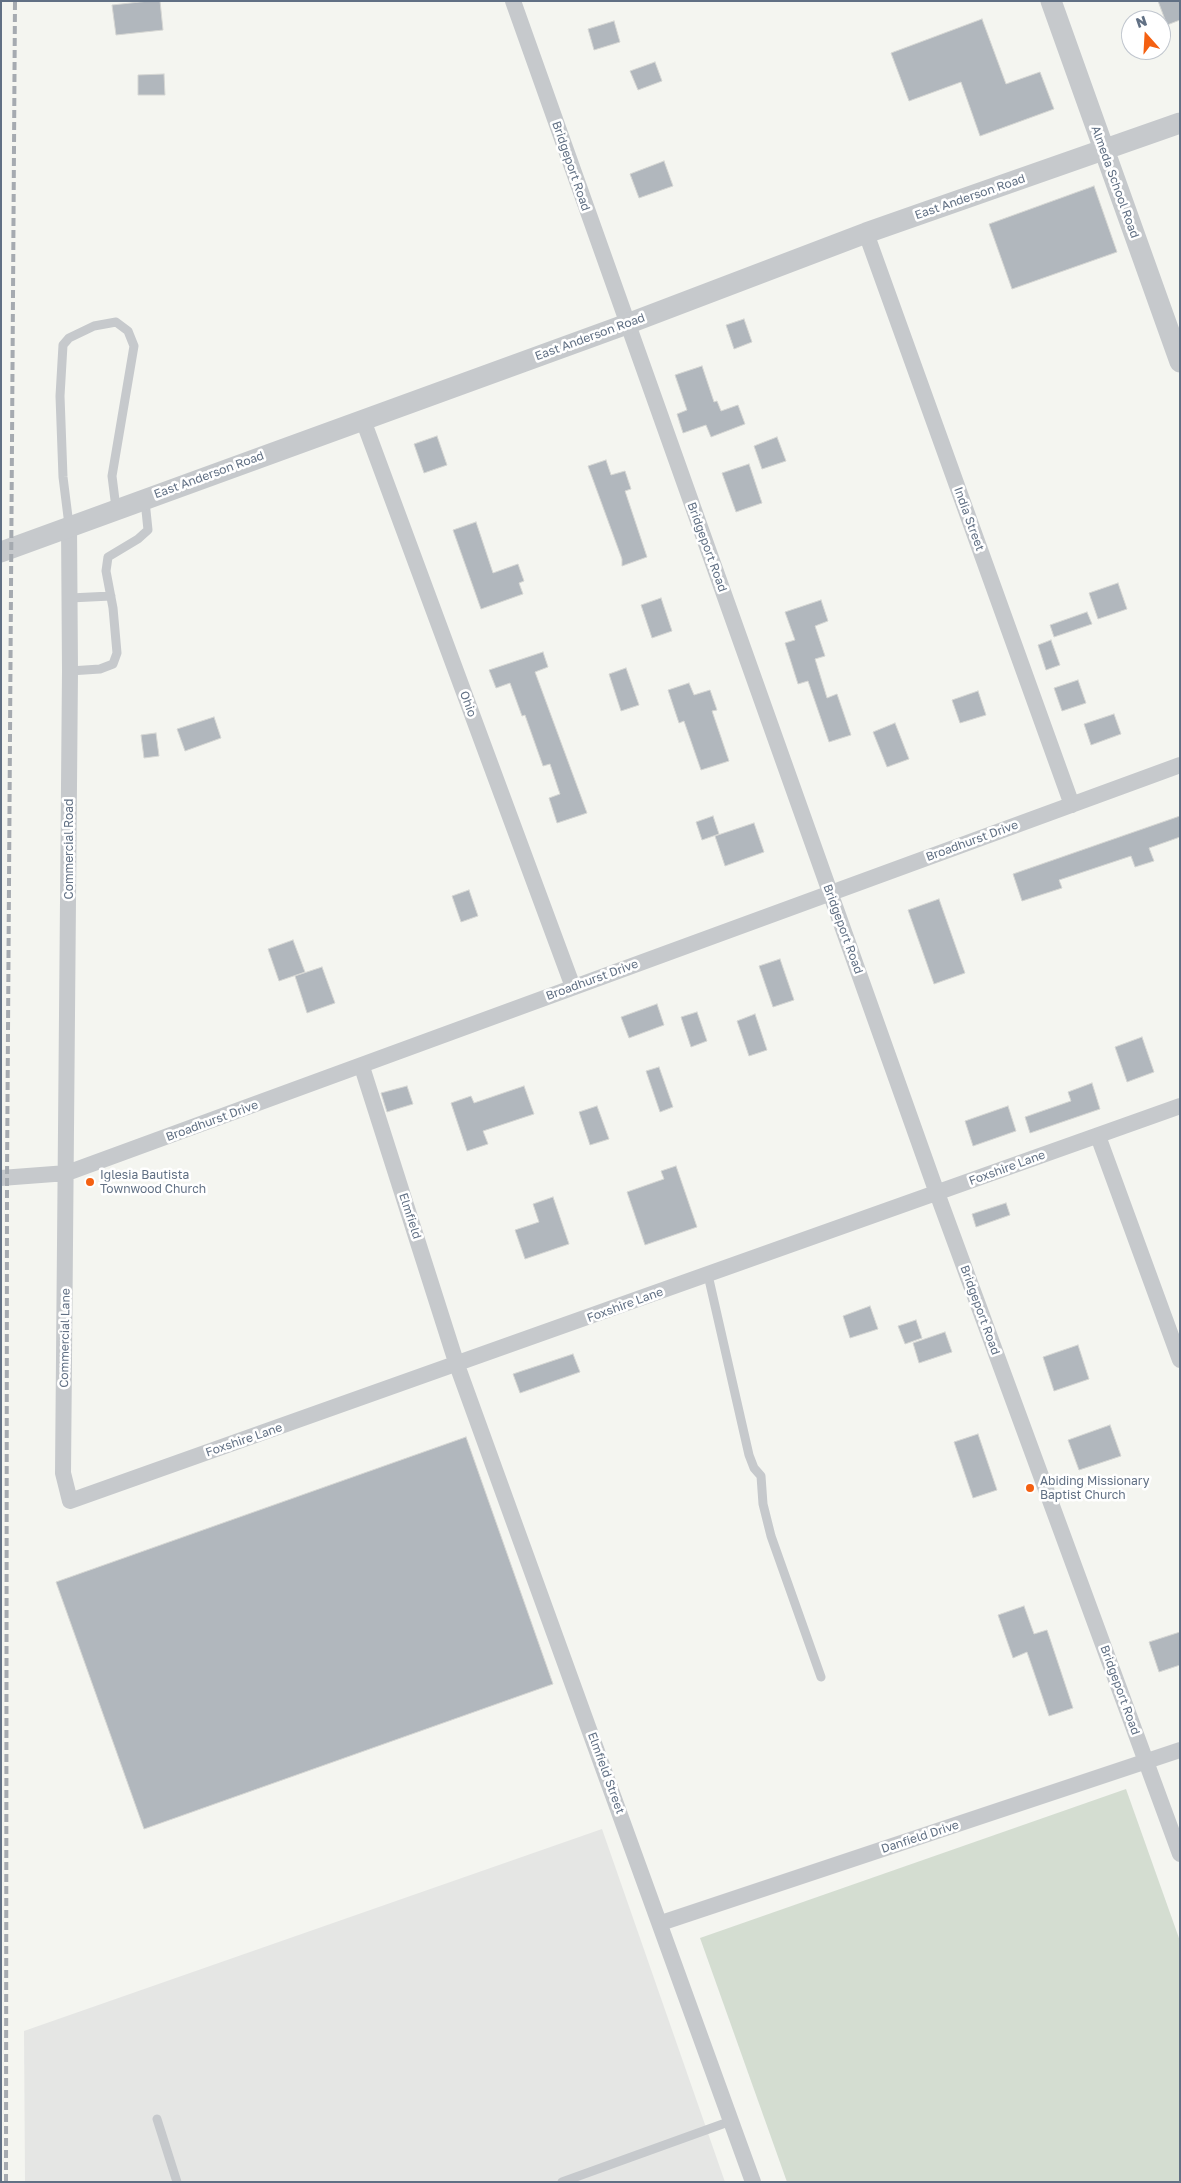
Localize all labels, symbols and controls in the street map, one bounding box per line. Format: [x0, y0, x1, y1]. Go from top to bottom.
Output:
north arrow [1121, 10, 1171, 60]
text: N [1133, 12, 1149, 31]
street label: Bridgeport Road [549, 119, 593, 213]
street label: Almeda School Road [1088, 124, 1142, 240]
street label: East Anderson Road [913, 171, 1027, 223]
street label: East Anderson Road [533, 310, 647, 364]
street label: East Anderson Road [152, 448, 266, 502]
street label: India Street [951, 485, 987, 553]
street label: Bridgeport Road [684, 500, 730, 594]
street label: Ohio [457, 689, 479, 719]
street label: Commercial Road [62, 799, 76, 899]
street label: Broadhurst Drive [924, 818, 1020, 864]
street label: Bridgeport Road [820, 882, 866, 976]
street label: Broadhurst Drive [544, 957, 640, 1003]
street label: Broadhurst Drive [164, 1098, 260, 1144]
street label: Foxshire Lane [967, 1148, 1047, 1188]
place label: Iglesia Bautista Townwood Church [100, 1168, 206, 1196]
marker: Iglesia Bautista Townwood Church [84, 1176, 96, 1188]
street label: Elmfield [396, 1191, 424, 1241]
street label: Bridgeport Road [957, 1263, 1003, 1357]
street label: Foxshire Lane [585, 1285, 665, 1325]
street label: Commercial Lane [57, 1288, 73, 1388]
street label: Foxshire Lane [204, 1420, 284, 1460]
place label: Abiding Missionary Baptist Church [1040, 1474, 1150, 1502]
marker: Abiding Missionary Baptist Church [1024, 1482, 1036, 1494]
street label: Bridgeport Road [1097, 1643, 1143, 1737]
street label: Elmfield Street [585, 1730, 627, 1816]
street label: Danfield Drive [879, 1818, 961, 1856]

